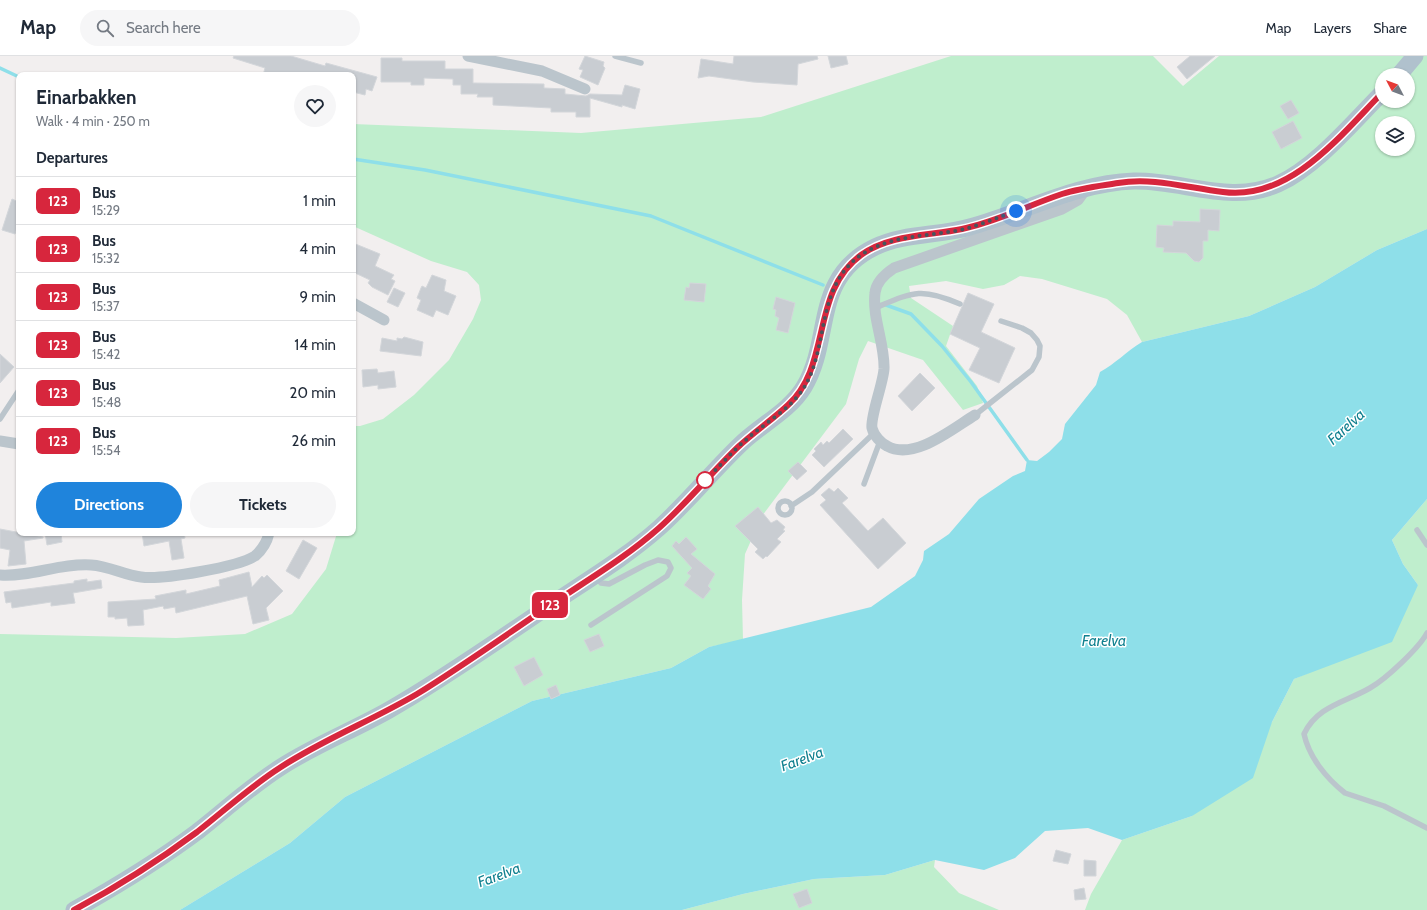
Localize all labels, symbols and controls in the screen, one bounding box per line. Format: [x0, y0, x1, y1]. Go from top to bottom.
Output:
search box [80, 10, 360, 46]
text: Map [20, 16, 56, 39]
icon: search [94, 17, 116, 39]
text: Search here [126, 19, 201, 37]
text: Map [1266, 19, 1291, 37]
text: Layers [1313, 19, 1351, 37]
text: Share [1373, 19, 1407, 37]
north arrow [1375, 68, 1415, 108]
map controls [1375, 68, 1415, 156]
button: heart [294, 85, 336, 127]
text: Einarbakken [36, 86, 136, 109]
text: Walk · 4 min · 250 m [36, 113, 150, 129]
button: layers [1375, 116, 1415, 156]
text: Departures [36, 149, 108, 167]
text: Bus [92, 184, 116, 202]
text: 123 [48, 192, 68, 210]
text: 1 min [303, 192, 336, 210]
your location [1006, 201, 1026, 221]
text: 15:29 [92, 202, 120, 218]
text: Bus [92, 232, 116, 250]
text: 123 [48, 240, 68, 258]
text: 4 min [299, 240, 336, 258]
text: 15:32 [92, 250, 120, 266]
text: Bus [92, 280, 116, 298]
text: 123 [48, 288, 68, 306]
text: 9 min [299, 288, 336, 306]
text: 15:37 [92, 298, 120, 314]
text: Bus [92, 328, 116, 346]
text: 123 [48, 336, 68, 354]
text: 14 min [294, 336, 336, 354]
text: 15:42 [92, 346, 120, 362]
text: Bus [92, 376, 116, 394]
text: 123 [48, 384, 68, 402]
text: 20 min [290, 384, 336, 402]
text: 15:48 [92, 394, 121, 410]
water label: Farelva [1324, 405, 1368, 449]
text: Bus [92, 424, 116, 442]
text: 123 [48, 432, 68, 450]
text: 26 min [292, 432, 336, 450]
text: 15:54 [92, 442, 121, 458]
unlabelled marker [696, 471, 714, 489]
button: Directions [36, 482, 182, 528]
button: Tickets [190, 482, 336, 528]
line badge: 123 [527, 592, 573, 618]
text: 123 [540, 596, 560, 614]
water label: Farelva [1082, 632, 1126, 650]
water label: Farelva [778, 743, 826, 775]
water label: Farelva [475, 859, 523, 891]

